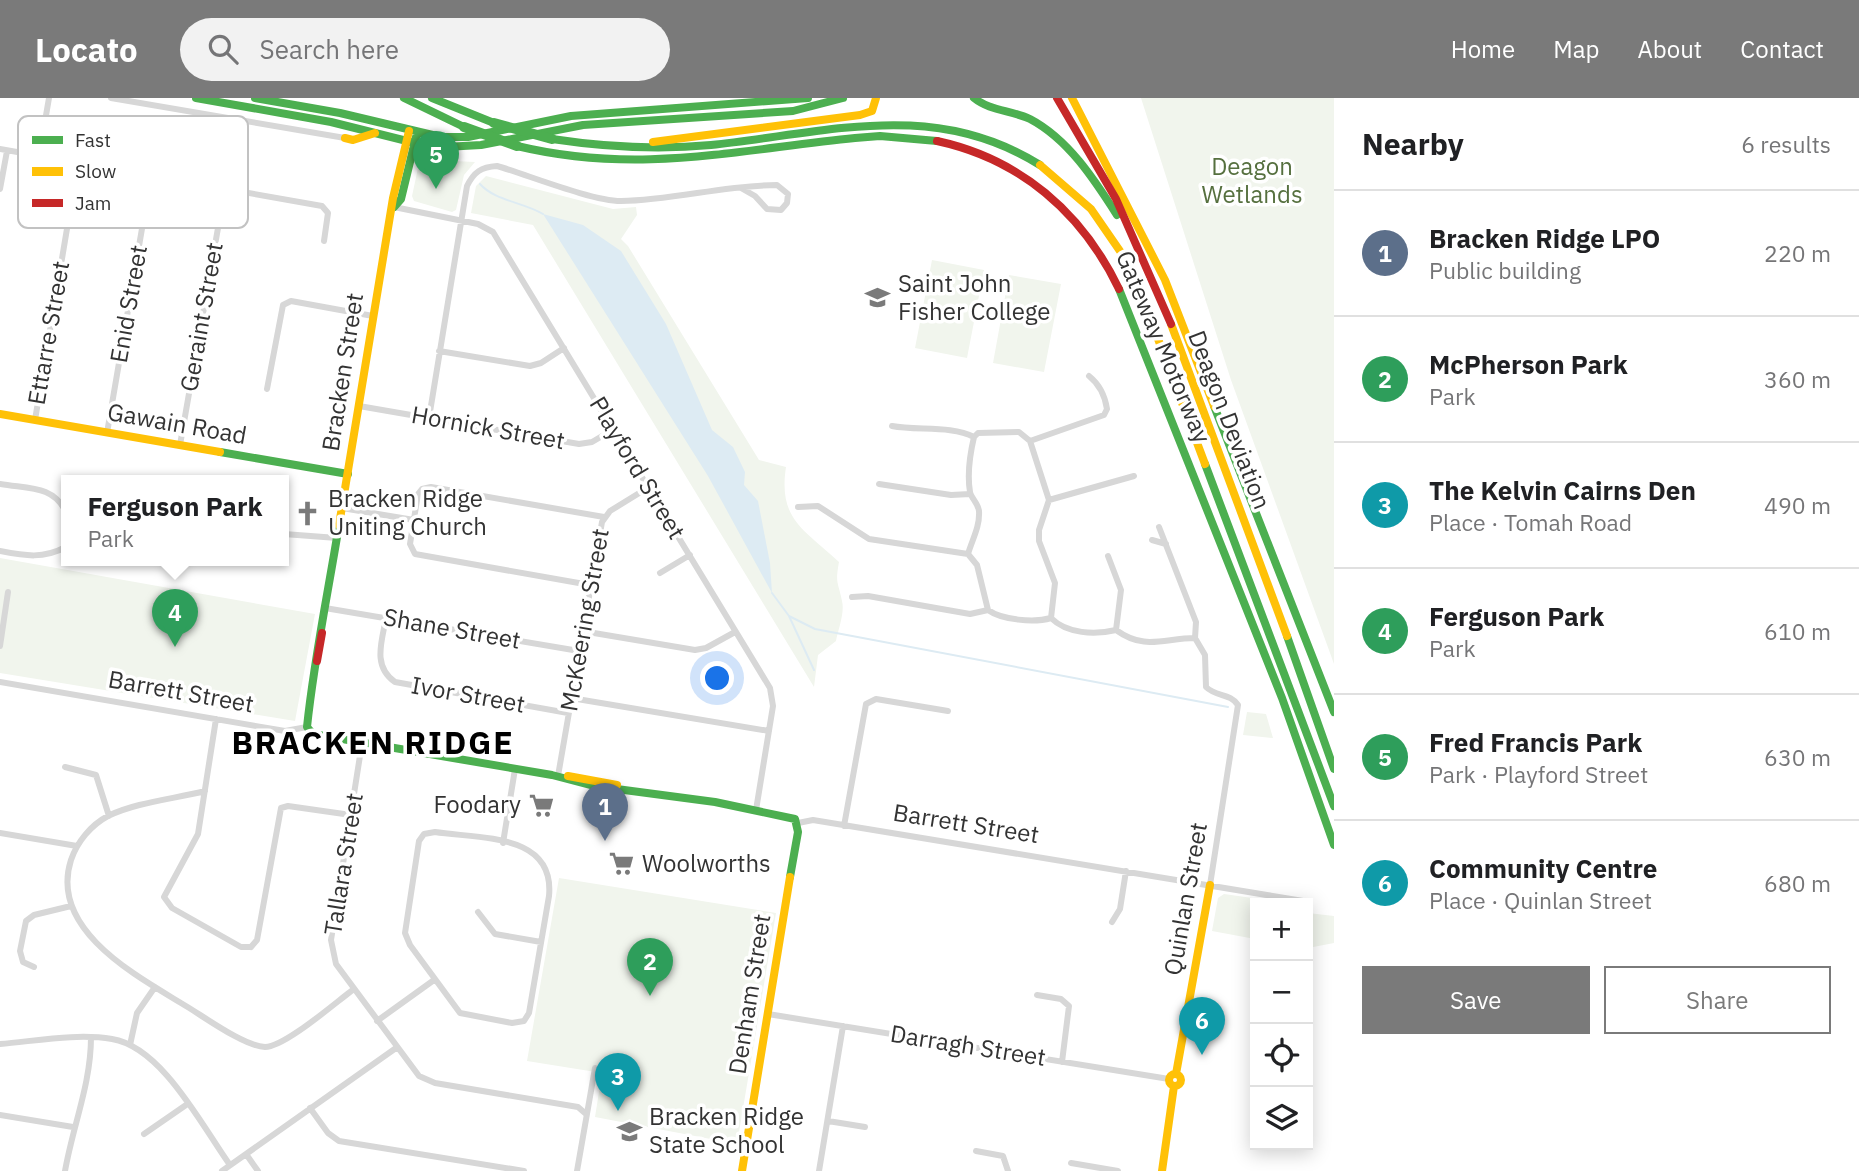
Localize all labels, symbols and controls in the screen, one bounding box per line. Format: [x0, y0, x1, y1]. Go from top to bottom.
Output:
search box [180, 18, 670, 81]
text: Locato [35, 28, 138, 71]
icon: search [204, 30, 242, 68]
text: Search here [260, 32, 399, 66]
text: Home [1451, 33, 1515, 65]
text: Map [1553, 33, 1599, 65]
text: About [1637, 33, 1702, 65]
text: Contact [1740, 33, 1824, 65]
legend [18, 116, 248, 228]
text: Nearby [1362, 124, 1464, 163]
text: Fast [75, 128, 111, 152]
text: 6 results [1741, 129, 1831, 159]
pin: 5 [413, 131, 459, 189]
park label: Deagon Wetlands [1201, 150, 1303, 210]
text: Slow [75, 159, 116, 183]
text: Jam [75, 191, 111, 215]
text: Bracken Ridge LPO [1429, 221, 1660, 255]
text: 1 [1378, 238, 1392, 268]
text: 220 m [1764, 238, 1831, 268]
street label: Geraint Street [172, 240, 230, 394]
street label: Enid Street [102, 242, 154, 365]
street label: Gateway Motorway [1109, 246, 1219, 448]
text: Public building [1429, 255, 1581, 285]
street label: Ettarre Street [20, 258, 76, 407]
place label: Saint John Fisher College [898, 267, 1051, 327]
school or university icon: Saint John Fisher College [864, 284, 892, 312]
street label: Bracken Street [314, 290, 370, 453]
street label: Deagon Deviation [1181, 326, 1279, 513]
text: McPherson Park [1429, 347, 1628, 381]
text: 2 [1378, 364, 1392, 394]
text: 360 m [1764, 364, 1831, 394]
text: Park [1429, 381, 1476, 411]
street label: Playford Street [583, 390, 693, 545]
street label: Gawain Road [105, 395, 249, 451]
street label: Hornick Street [409, 398, 567, 456]
text: The Kelvin Cairns Den [1429, 473, 1696, 507]
popup [61, 475, 289, 566]
place label: Bracken Ridge Uniting Church [328, 482, 487, 542]
text: Ferguson Park [87, 489, 263, 523]
text: 3 [1378, 490, 1392, 520]
text: 490 m [1764, 490, 1831, 520]
church icon: Bracken Ridge Uniting Church [294, 499, 322, 527]
text: Place · Tomah Road [1429, 507, 1632, 537]
text: Park [87, 523, 134, 553]
street label: McKeering Street [552, 526, 616, 714]
pin: 4 [152, 589, 198, 647]
text: Ferguson Park [1429, 599, 1604, 633]
street label: Shane Street [381, 600, 523, 656]
text: 4 [1378, 616, 1392, 646]
text: 610 m [1764, 616, 1831, 646]
text: Park [1429, 633, 1476, 663]
your location [700, 661, 734, 695]
street label: Barrett Street [106, 662, 256, 720]
street label: Ivor Street [409, 668, 528, 720]
district label: BRACKEN RIDGE [231, 721, 515, 763]
text: Fred Francis Park [1429, 725, 1642, 759]
text: 5 [1378, 742, 1392, 772]
text: 630 m [1764, 742, 1831, 772]
text: Park · Playford Street [1429, 759, 1648, 789]
pin: 1 [582, 783, 628, 841]
place label: Foodary [434, 788, 521, 820]
street label: Tallara Street [316, 790, 370, 937]
supermarket icon: Foodary [527, 791, 555, 819]
street label: Barrett Street [891, 796, 1041, 850]
street label: Quinlan Street [1156, 820, 1214, 978]
place label: Woolworths [642, 847, 771, 879]
supermarket icon: Woolworths [608, 850, 636, 878]
text: Community Centre [1429, 851, 1657, 885]
text: 6 [1378, 868, 1392, 898]
text: 680 m [1764, 868, 1831, 898]
text: Place · Quinlan Street [1429, 885, 1652, 915]
map controls [1250, 898, 1313, 1150]
button: + [1250, 898, 1313, 961]
street label: Denham Street [721, 911, 777, 1076]
pin: 2 [627, 938, 673, 996]
button: − [1250, 961, 1313, 1024]
button: Save [1362, 966, 1590, 1034]
button: Share [1604, 966, 1831, 1034]
pin: 6 [1179, 997, 1225, 1055]
street label: Darragh Street [888, 1017, 1048, 1073]
button: locate [1250, 1024, 1313, 1087]
pin: 3 [595, 1053, 641, 1111]
button: layers [1250, 1087, 1313, 1150]
place label: Bracken Ridge State School [649, 1100, 804, 1160]
school or university icon: Bracken Ridge State School [615, 1117, 643, 1145]

